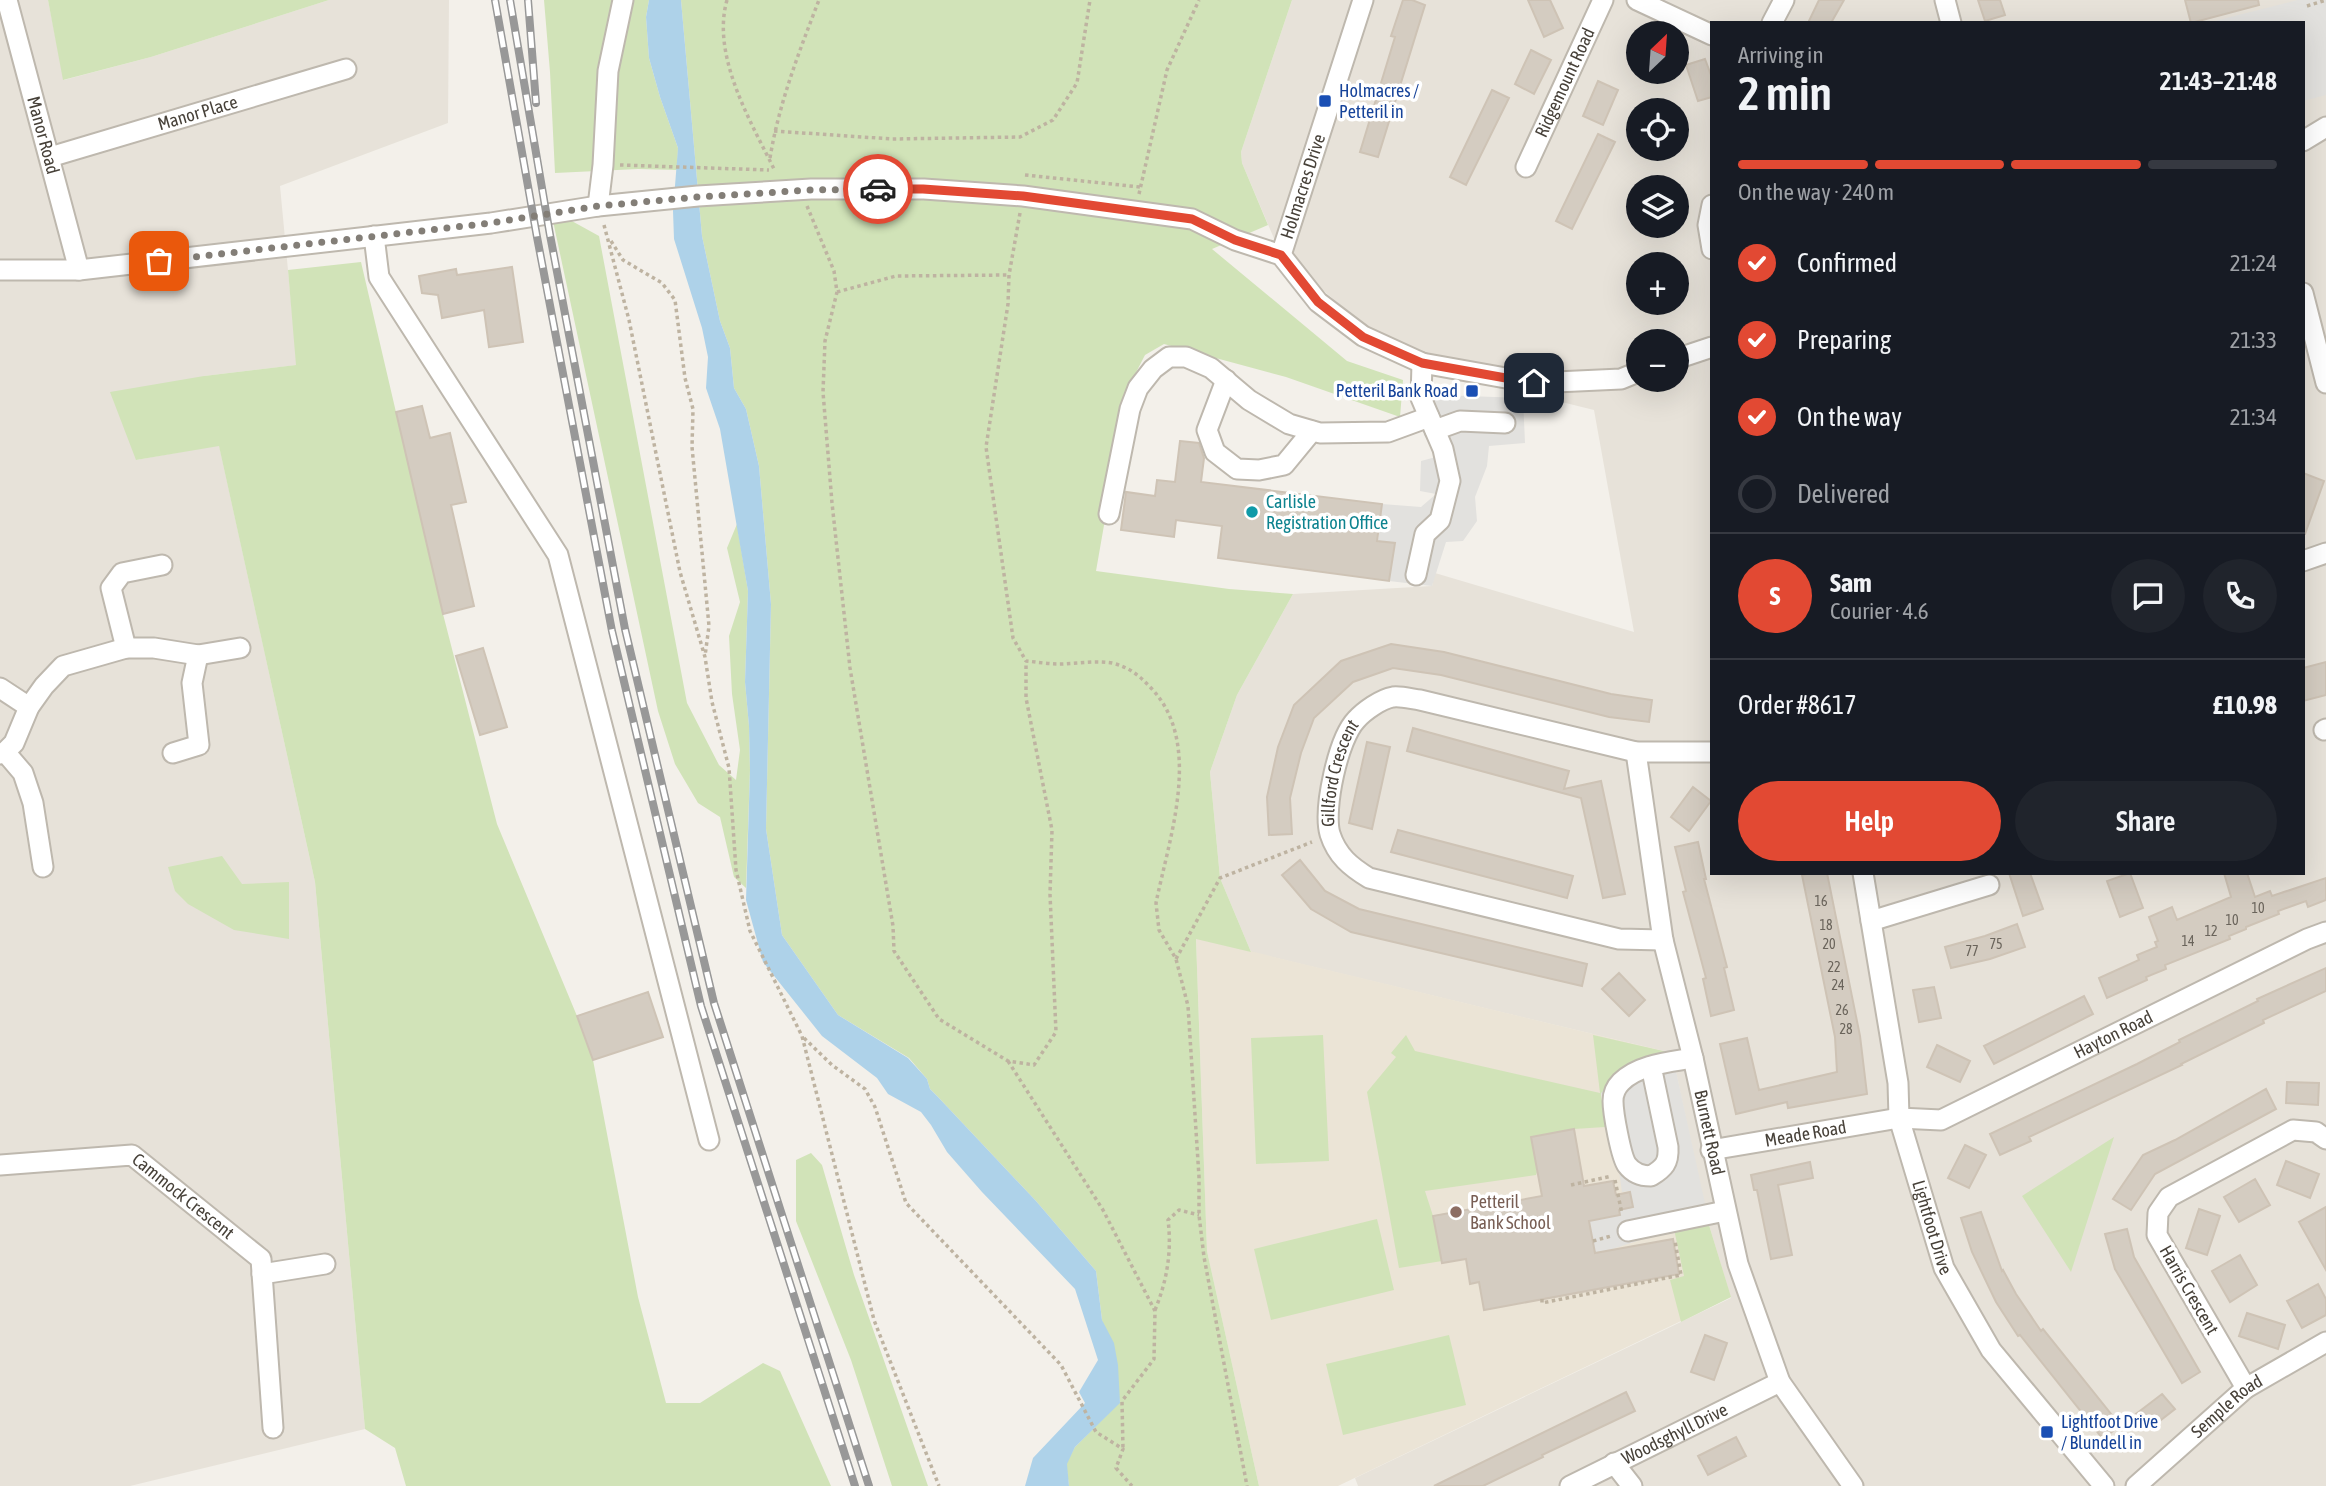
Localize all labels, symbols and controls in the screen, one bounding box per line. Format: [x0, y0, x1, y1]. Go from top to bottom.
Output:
north arrow [1626, 21, 1689, 84]
map controls [1626, 21, 1689, 392]
street label: Ridgemount Road [1530, 24, 1599, 140]
text: Arriving in [1738, 42, 1824, 68]
text: 21:43–21:48 [2160, 66, 2277, 96]
text: 2 min [1738, 67, 1832, 120]
place label: Holmacres / Petteril in [1339, 80, 1419, 122]
street label: Manor Place [155, 91, 240, 134]
marker: Holmacres / Petteril in [1317, 93, 1333, 109]
street label: Manor Road [23, 94, 64, 176]
button: locate [1626, 98, 1689, 161]
street label: Holmacres Drive [1276, 131, 1329, 241]
courier [843, 154, 913, 224]
icon: car [859, 170, 897, 208]
button: layers [1626, 175, 1689, 238]
text: On the way · 240 m [1738, 179, 1894, 205]
pin [129, 231, 189, 291]
icon: bag [140, 242, 178, 280]
icon: check [1738, 244, 1776, 282]
text: Confirmed [1797, 248, 1897, 278]
text: 21:24 [2230, 250, 2277, 276]
button: + [1626, 252, 1689, 315]
icon: check [1738, 321, 1776, 359]
text: Preparing [1797, 325, 1891, 355]
text: 21:33 [2230, 327, 2277, 353]
button: − [1626, 329, 1689, 392]
pin [1504, 353, 1564, 413]
icon: home [1515, 364, 1553, 402]
place label: Petteril Bank Road [1336, 380, 1458, 401]
marker: Petteril Bank Road [1464, 383, 1480, 399]
icon: check [1738, 398, 1776, 436]
text: On the way [1797, 402, 1902, 432]
text: 21:34 [2230, 404, 2277, 430]
text: Delivered [1797, 479, 1890, 509]
place label: Carlisle Registration Office [1266, 491, 1388, 533]
marker: Carlisle Registration Office [1244, 504, 1260, 520]
button: chat [2111, 559, 2185, 633]
button: phone [2203, 559, 2277, 633]
text: Sam [1830, 568, 1872, 598]
text: S [1770, 581, 1780, 611]
text: Courier · 4.6 [1830, 598, 1929, 624]
text: Order #8617 [1738, 690, 1857, 720]
text: £10.98 [2213, 690, 2277, 720]
street label: Gillford Crescent [1317, 715, 1363, 827]
button: Help [1738, 781, 2001, 861]
button: Share [2015, 781, 2277, 861]
house number: 16 [1814, 893, 1828, 909]
house number: 10 [2251, 900, 2265, 916]
house number: 10 [2225, 912, 2239, 928]
house number: 18 [1819, 917, 1833, 933]
house number: 12 [2204, 923, 2218, 939]
house number: 14 [2181, 933, 2195, 949]
house number: 20 [1822, 936, 1836, 952]
house number: 75 [1989, 936, 2003, 952]
house number: 77 [1965, 943, 1979, 959]
house number: 22 [1827, 959, 1841, 975]
house number: 24 [1831, 977, 1845, 993]
house number: 26 [1835, 1002, 1849, 1018]
street label: Hayton Road [2070, 1006, 2156, 1063]
house number: 28 [1839, 1021, 1853, 1037]
street label: Burnett Road [1690, 1088, 1729, 1177]
street label: Meade Road [1763, 1116, 1848, 1151]
street label: Cammock Crescent [128, 1148, 239, 1243]
street label: Lightfoot Drive [1908, 1178, 1957, 1278]
place label: Petteril Bank School [1470, 1191, 1551, 1233]
marker: Petteril Bank School [1448, 1204, 1464, 1220]
street label: Harris Crescent [2156, 1242, 2223, 1338]
street label: Semple Road [2187, 1370, 2266, 1442]
street label: Woodsghyll Drive [1618, 1399, 1731, 1469]
place label: Lightfoot Drive / Blundell in [2061, 1411, 2158, 1453]
marker: Lightfoot Drive / Blundell in [2039, 1424, 2055, 1440]

